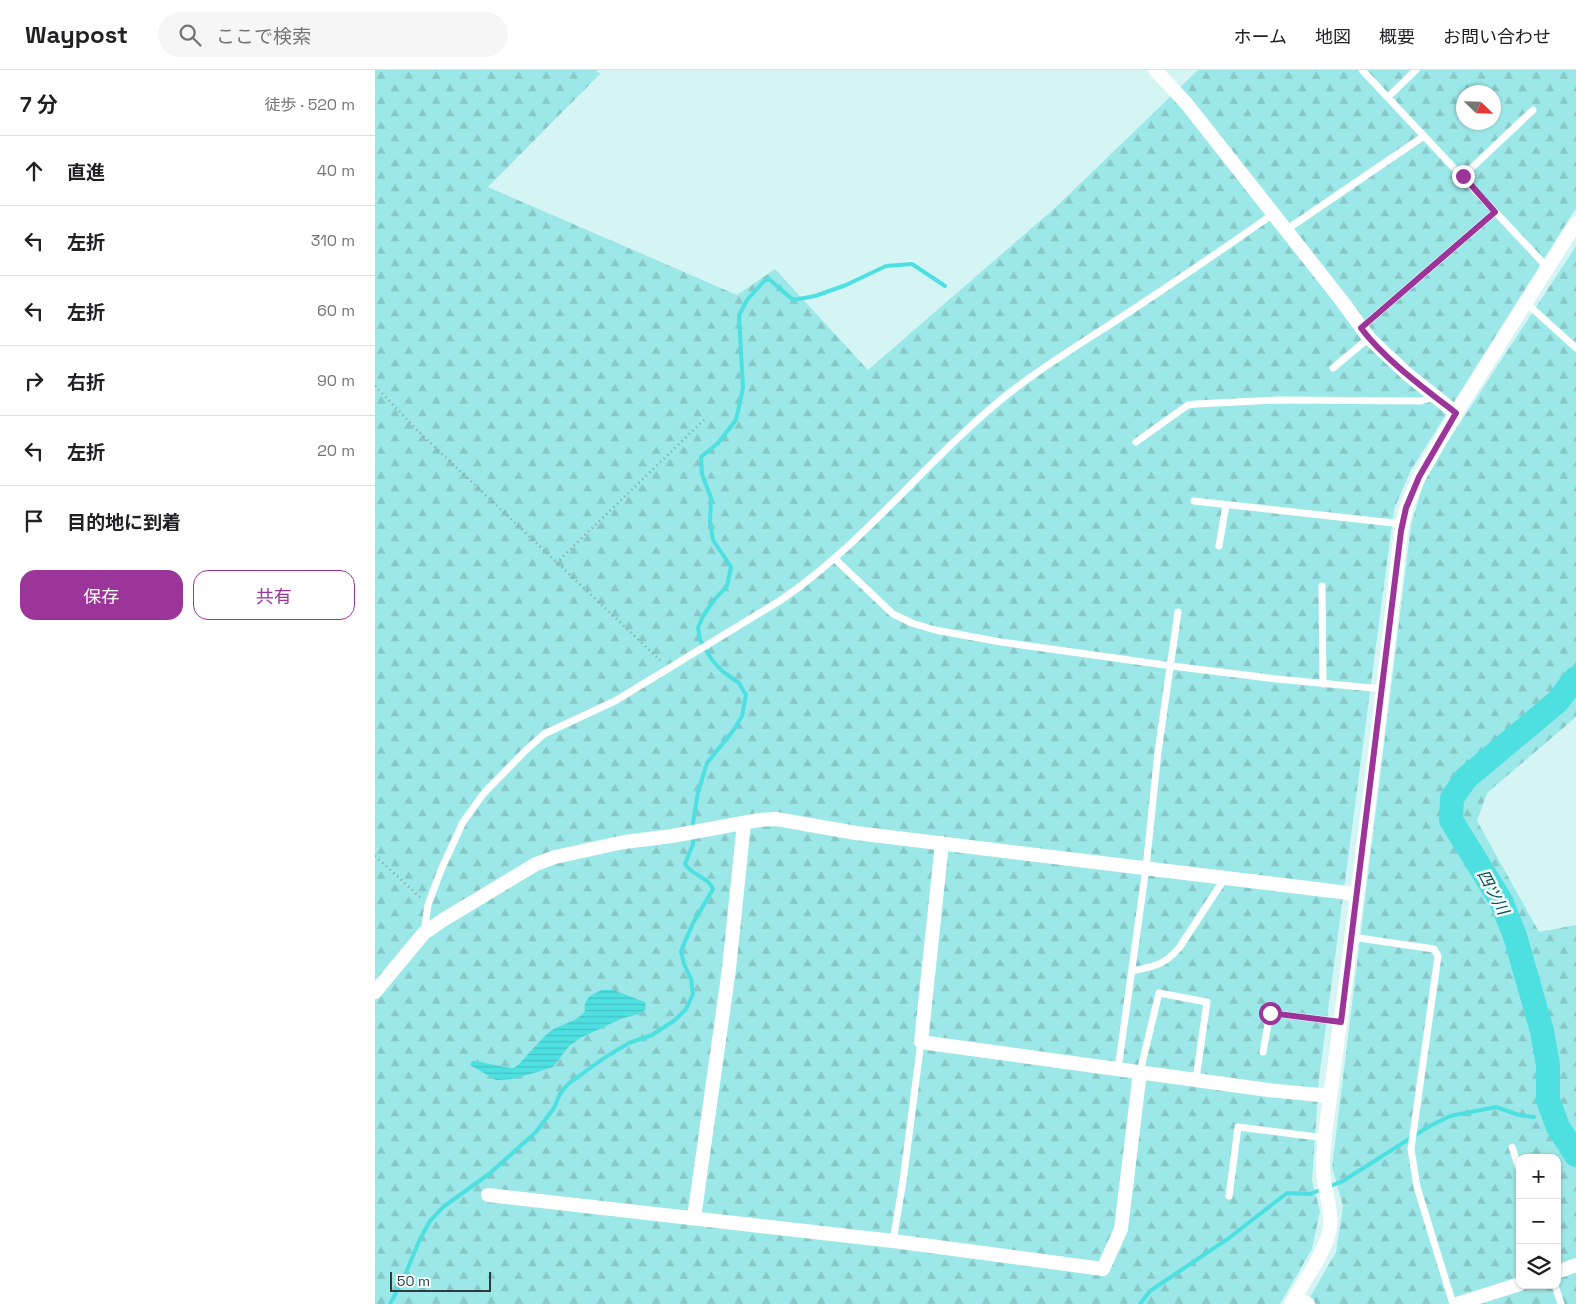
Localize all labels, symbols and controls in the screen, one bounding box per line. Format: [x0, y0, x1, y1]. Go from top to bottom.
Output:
search box [158, 12, 508, 57]
text: Waypost [25, 19, 128, 50]
icon: search [176, 21, 204, 49]
text: ここで検索 [216, 24, 311, 49]
text: ホーム [1234, 25, 1287, 48]
text: 地図 [1315, 25, 1351, 48]
text: 概要 [1379, 25, 1415, 48]
text: お問い合わせ [1443, 25, 1551, 48]
north arrow [1456, 85, 1501, 130]
text: 7 分 [20, 91, 58, 118]
text: 徒歩 · 520 m [265, 94, 355, 115]
icon: ahead [20, 157, 48, 185]
text: 直進 [67, 160, 105, 185]
text: 40 m [317, 160, 355, 181]
route end [1452, 165, 1475, 188]
icon: left [20, 227, 48, 255]
text: 左折 [67, 230, 105, 255]
text: 310 m [311, 230, 355, 251]
icon: left [20, 297, 48, 325]
text: 左折 [67, 300, 105, 325]
text: 60 m [317, 300, 355, 321]
icon: right [20, 367, 48, 395]
text: 右折 [67, 370, 105, 395]
text: 90 m [317, 370, 355, 391]
icon: left [20, 437, 48, 465]
text: 左折 [67, 440, 105, 465]
text: 20 m [317, 440, 355, 461]
icon: arrive [20, 507, 48, 535]
text: 目的地に到着 [67, 510, 181, 535]
button: 保存 [20, 570, 183, 620]
button: 共有 [193, 570, 355, 620]
water label: 四ツ川 [1472, 866, 1514, 920]
route start [1259, 1002, 1282, 1025]
map controls [1516, 1154, 1561, 1289]
button: + [1516, 1154, 1561, 1199]
button: − [1516, 1199, 1561, 1244]
button: layers [1516, 1244, 1561, 1289]
scale bar [390, 1269, 491, 1292]
text: 50 m [397, 1272, 430, 1290]

